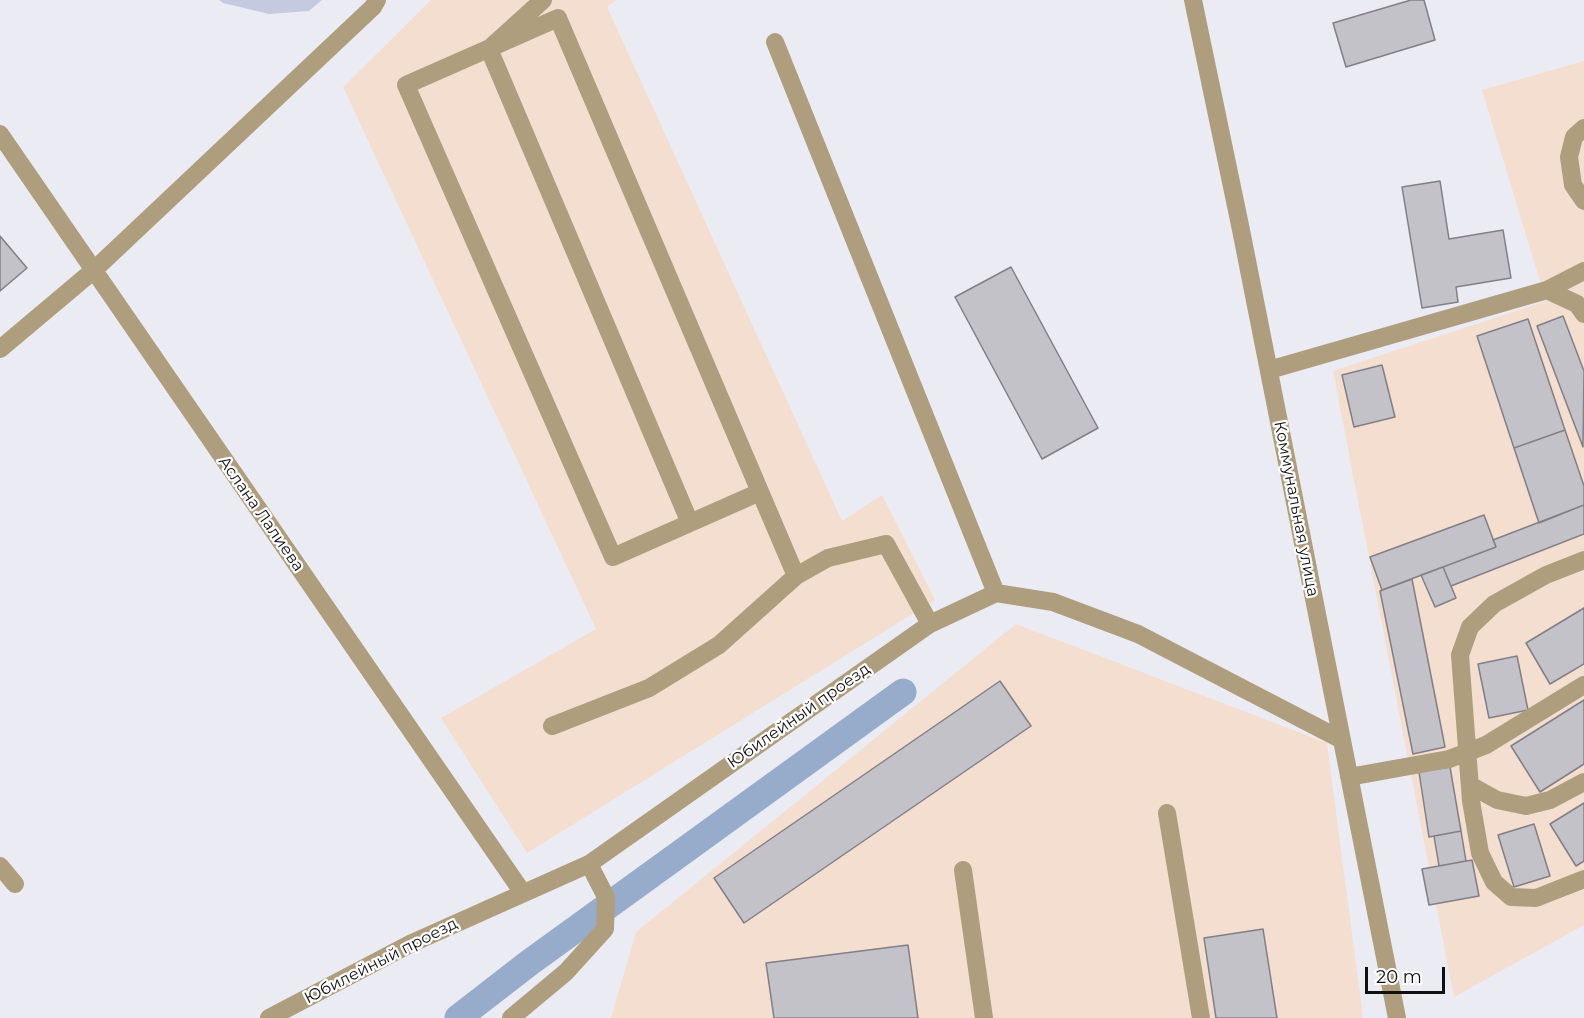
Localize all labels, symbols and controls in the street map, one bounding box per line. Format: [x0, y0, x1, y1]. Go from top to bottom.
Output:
street label: Коммунальная улица [1270, 420, 1322, 598]
street label: Аслана Лалиева [214, 453, 308, 575]
street label: Юбилейный проезд [724, 660, 874, 772]
street label: Юбилейный проезд [301, 914, 461, 1008]
scale bar [1368, 955, 1448, 993]
text: 20 m [1376, 966, 1422, 988]

